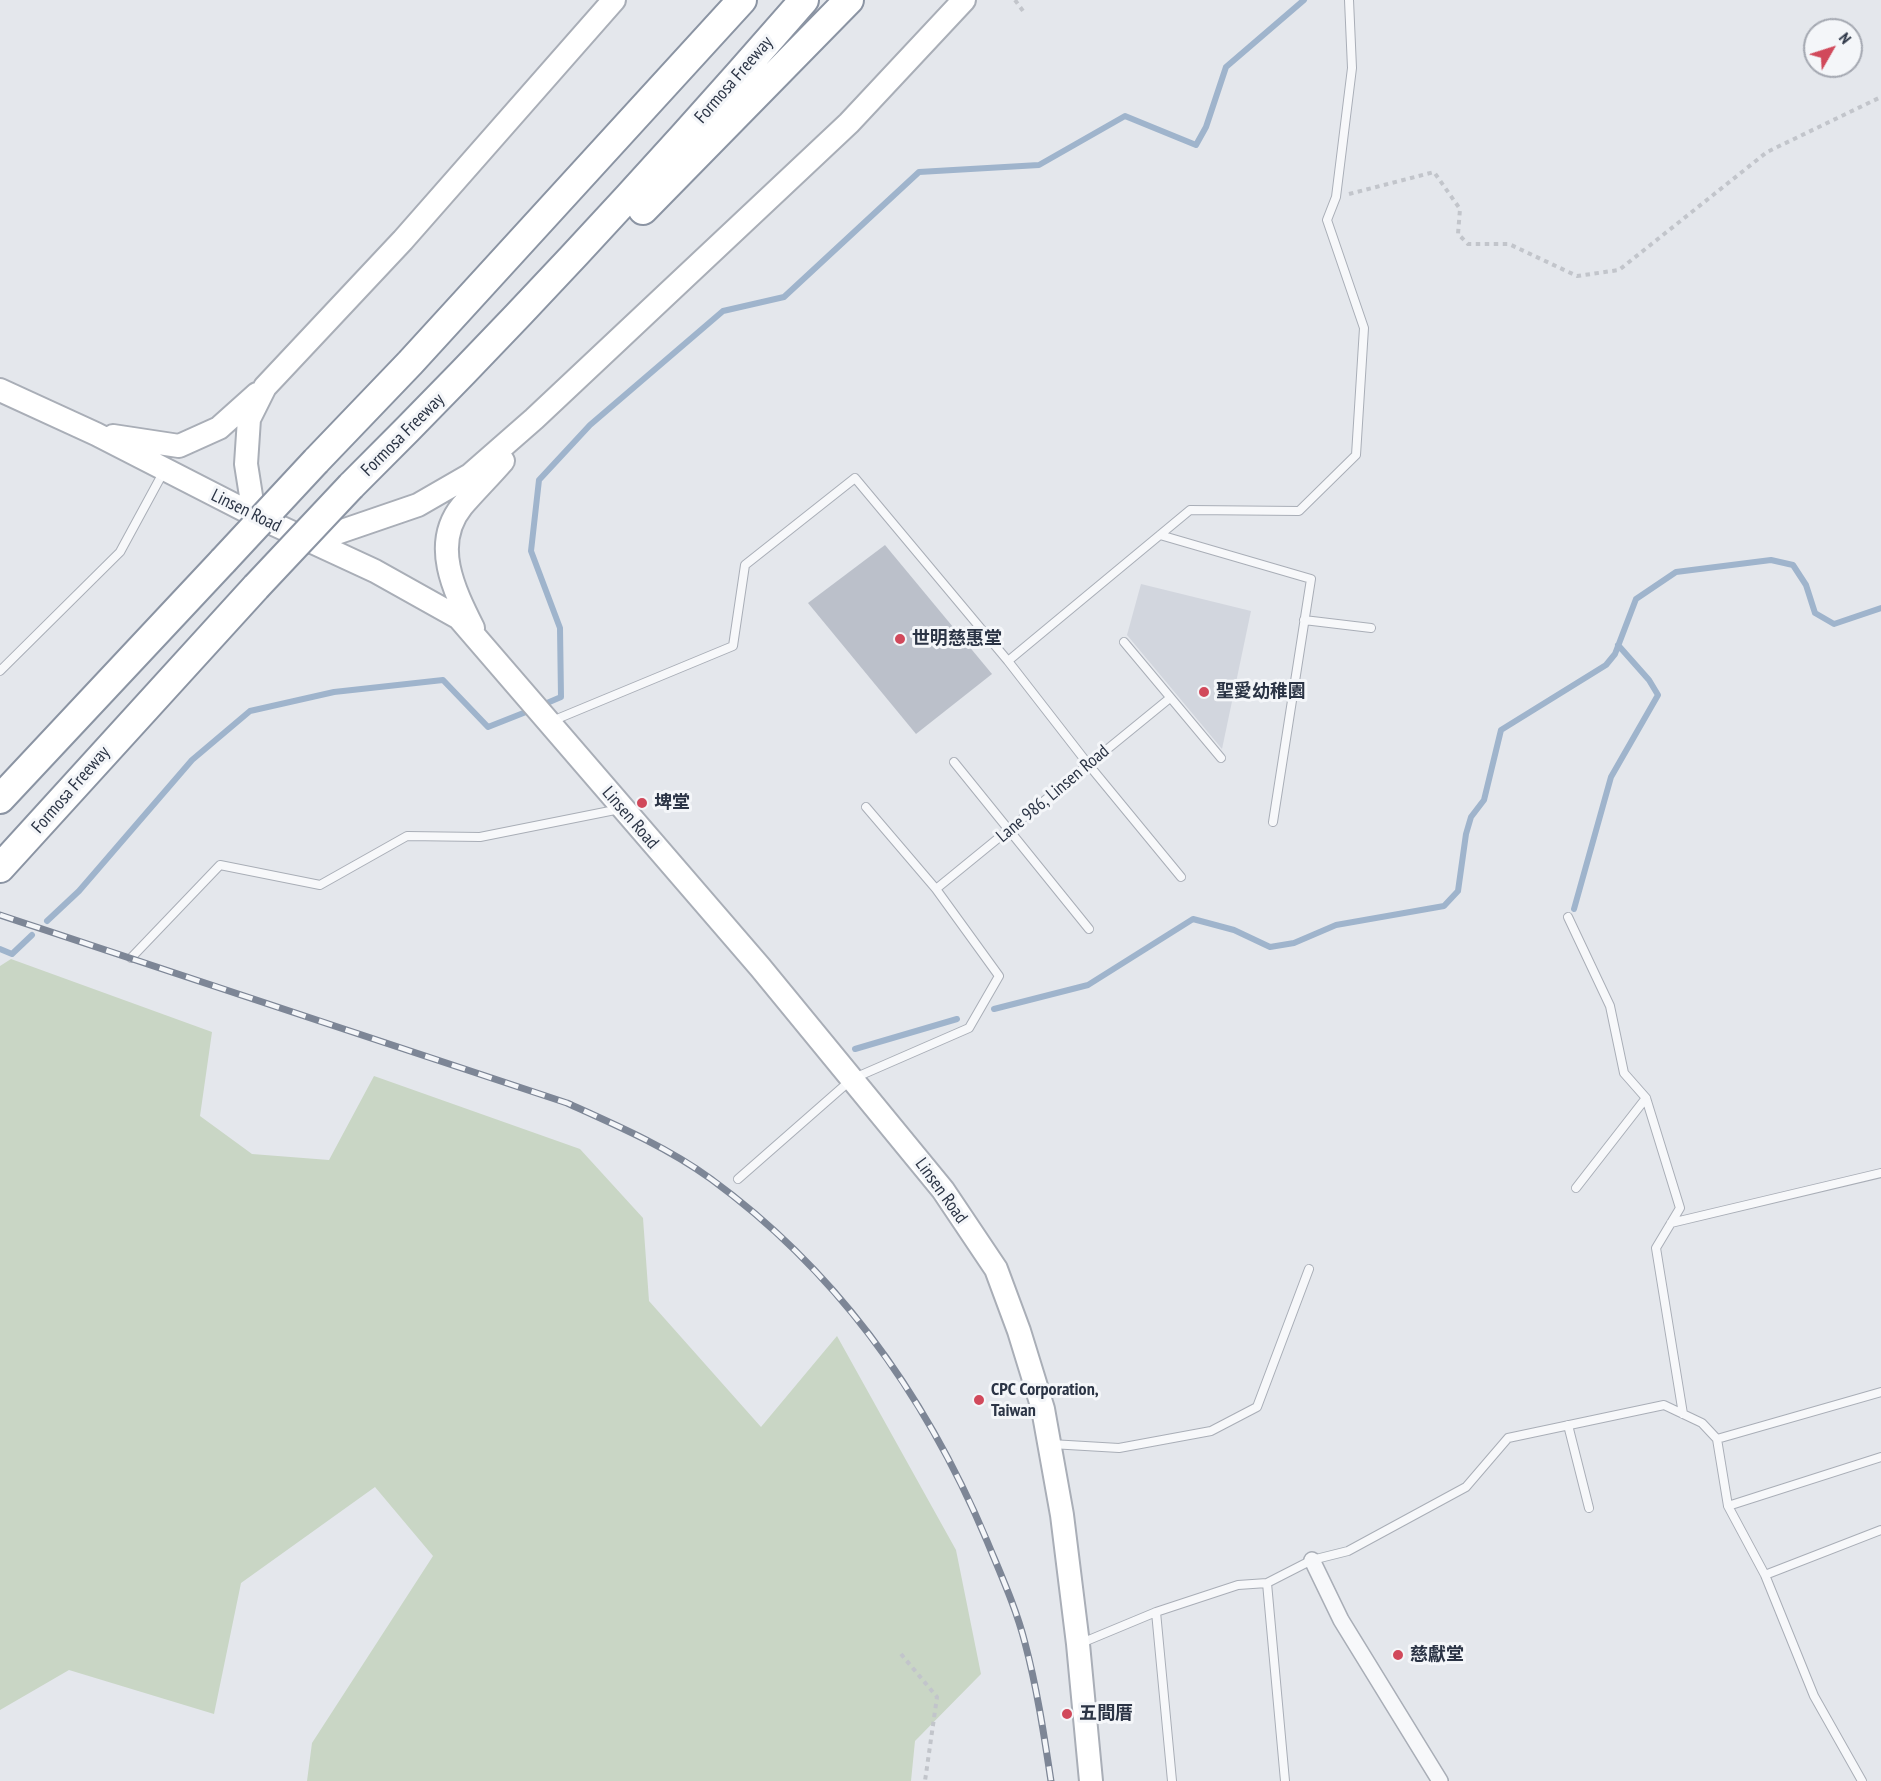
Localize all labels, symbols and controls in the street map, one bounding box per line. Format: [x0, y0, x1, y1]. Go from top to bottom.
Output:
north arrow [1803, 18, 1863, 78]
text: N [1835, 28, 1856, 48]
street label: Formosa Freeway [690, 32, 778, 128]
street label: Formosa Freeway [357, 389, 449, 481]
street label: Linsen Road [207, 485, 285, 537]
place label: 世明慈惠堂 [912, 628, 1002, 650]
marker: 世明慈惠堂 [893, 632, 907, 646]
place label: 聖愛幼稚園 [1216, 681, 1306, 703]
marker: 聖愛幼稚園 [1197, 685, 1211, 699]
street label: Lane 986, Linsen Road [992, 741, 1114, 847]
street label: Formosa Freeway [27, 742, 115, 838]
street label: Linsen Road [597, 783, 663, 853]
place label: 埤堂 [654, 792, 690, 814]
marker: 埤堂 [635, 796, 649, 810]
street label: Linsen Road [910, 1154, 972, 1228]
place label: CPC Corporation, Taiwan [991, 1379, 1099, 1422]
marker: CPC Corporation, Taiwan [972, 1393, 986, 1407]
place label: 慈獻堂 [1410, 1644, 1464, 1666]
marker: 慈獻堂 [1391, 1648, 1405, 1662]
place label: 五間厝 [1079, 1703, 1133, 1725]
marker: 五間厝 [1060, 1707, 1074, 1721]

